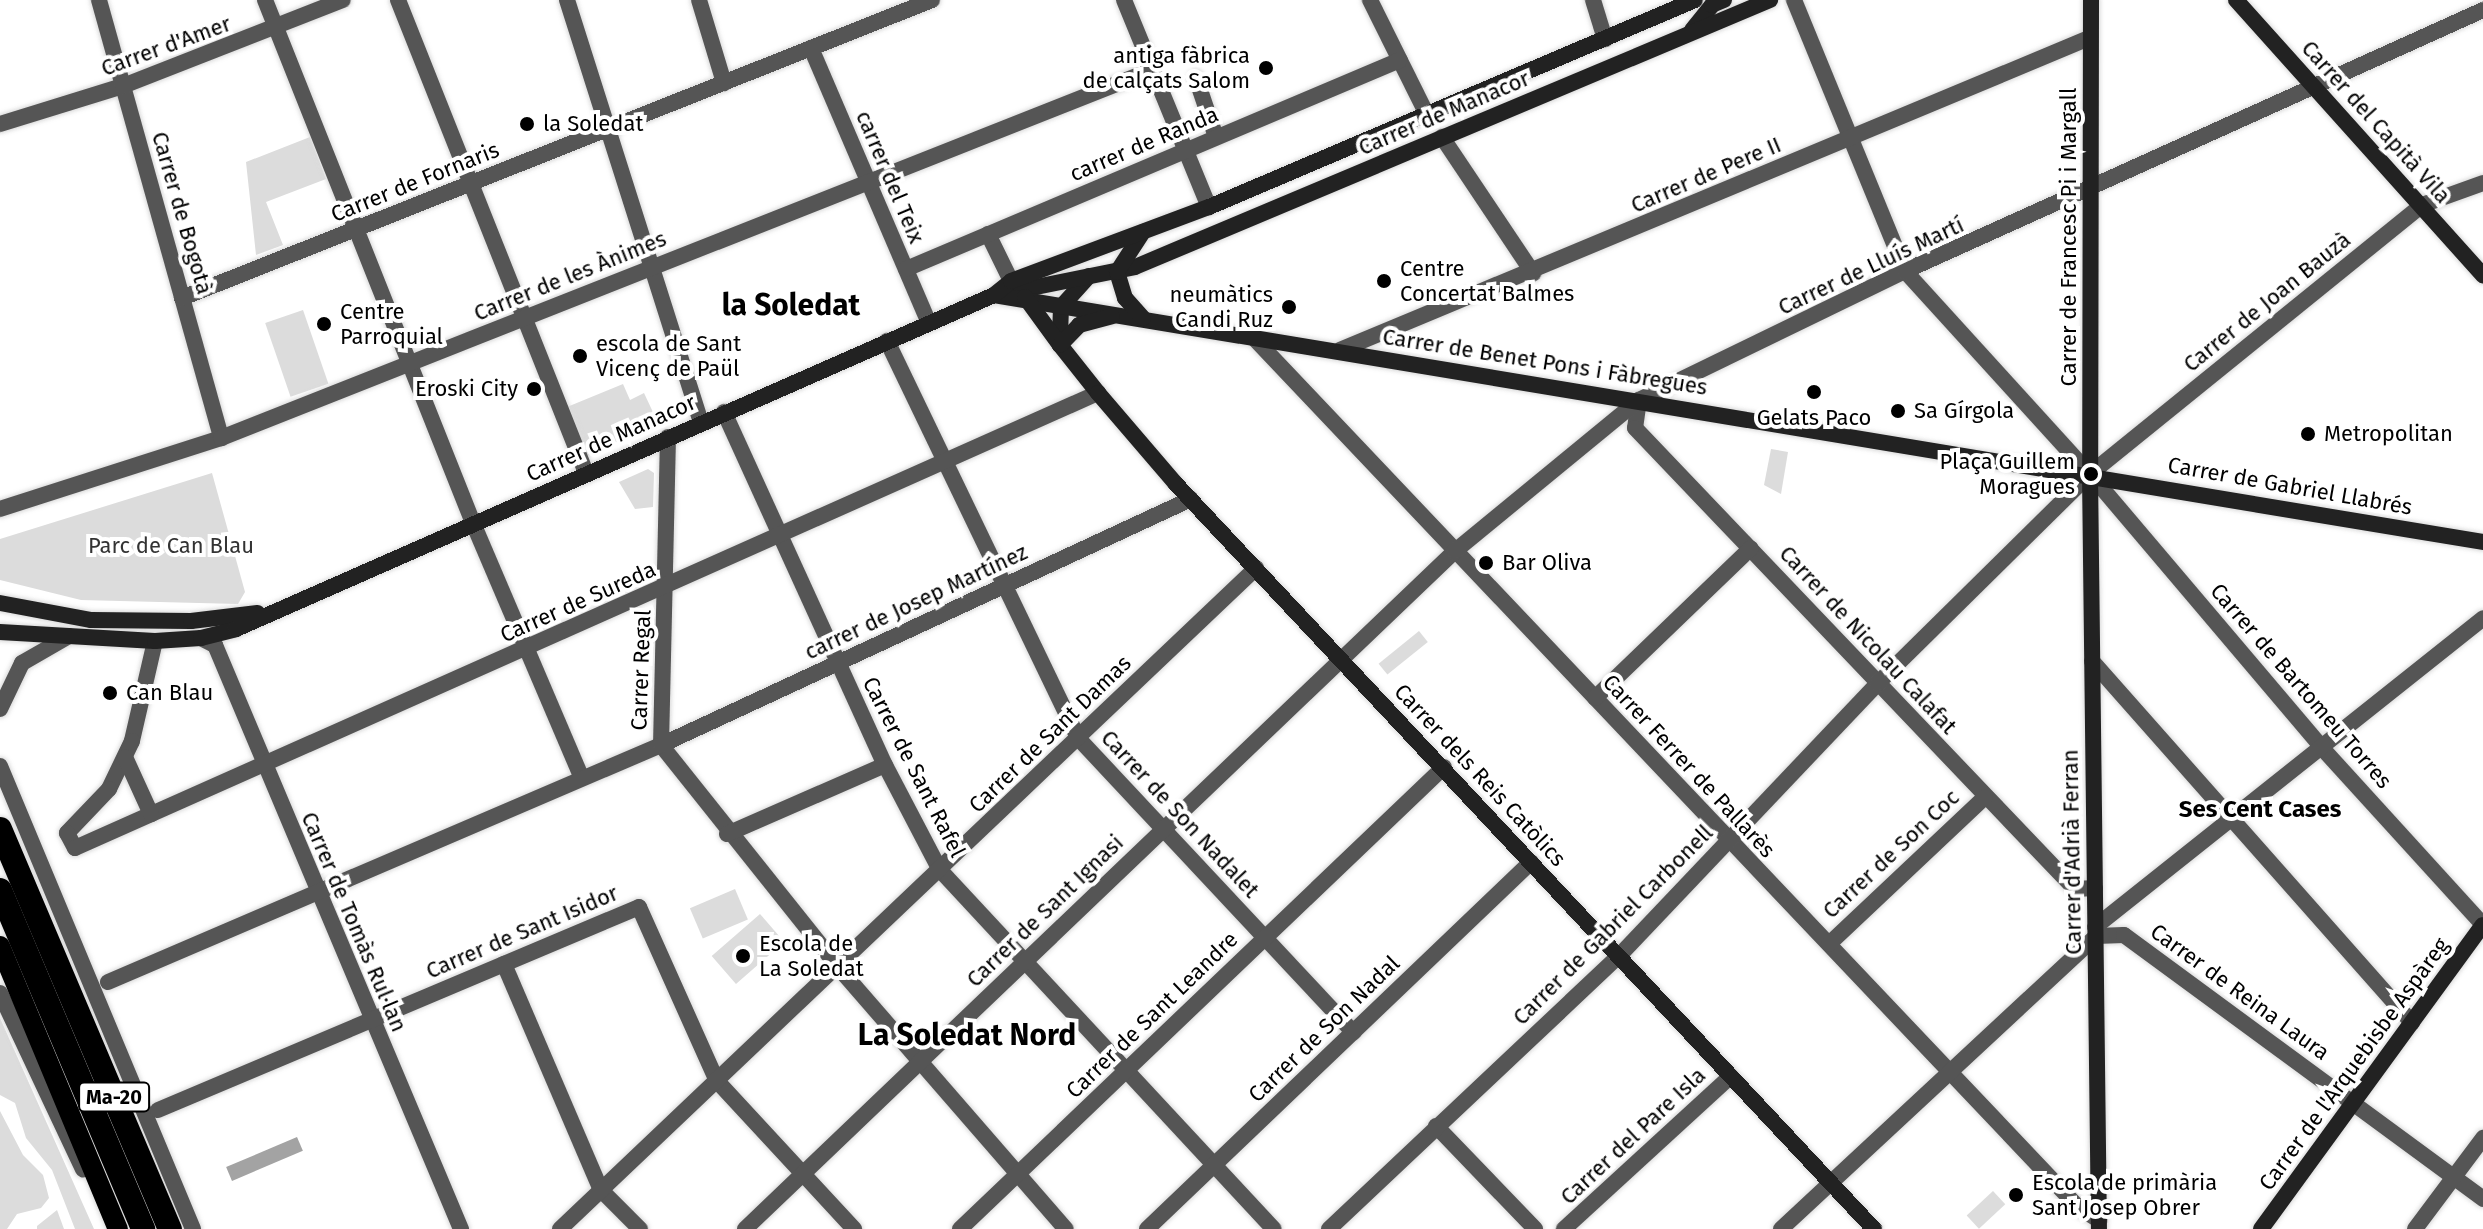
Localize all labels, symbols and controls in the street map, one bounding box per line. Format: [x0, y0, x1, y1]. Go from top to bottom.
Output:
street label: Carrer d'Amer [98, 10, 234, 82]
street label: Carrer del Capità Vila [2296, 35, 2456, 209]
place label: antiga fàbrica de calçats Salom [1083, 42, 1250, 94]
marker: antiga fàbrica de calçats Salom [1257, 59, 1275, 77]
street label: Carrer de Manacor [1355, 65, 1533, 161]
street label: Carrer de Francesc Pi i Margall [2056, 88, 2082, 386]
street label: carrer de Randa [1066, 101, 1222, 187]
street label: carrer del Teix [850, 107, 930, 247]
place label: la Soledat [543, 111, 643, 137]
marker: la Soledat [518, 115, 536, 133]
street label: Carrer de Bogotà [146, 129, 218, 297]
street label: Carrer de Pere II [1627, 132, 1785, 218]
street label: Carrer de Fornaris [327, 136, 503, 228]
street label: Carrer de Lluís Martí [1774, 211, 1968, 321]
street label: Carrer de les Ànimes [470, 225, 670, 327]
street label: Carrer de Joan Bauzà [2178, 227, 2356, 377]
place label: Centre Concertat Balmes [1400, 255, 1574, 306]
marker: Centre Concertat Balmes [1375, 272, 1393, 290]
place label: neumàtics Candi Ruz [1170, 281, 1273, 332]
district label: la Soledat [722, 287, 860, 323]
place label: Centre Parroquial [340, 298, 443, 350]
marker: neumàtics Candi Ruz [1280, 298, 1298, 316]
marker: Centre Parroquial [315, 315, 333, 333]
street label: Carrer de Benet Pons i Fàbregues [1381, 323, 1709, 401]
place label: escola de Sant Vicenç de Paül [596, 330, 741, 382]
marker: escola de Sant Vicenç de Paül [571, 347, 589, 365]
place label: Eroski City [415, 376, 518, 402]
marker: Eroski City [525, 380, 543, 398]
marker: Gelats Paco [1805, 383, 1823, 401]
street label: Carrer de Manacor [522, 389, 700, 487]
place label: Sa Gírgola [1914, 398, 2014, 424]
marker: Sa Gírgola [1889, 402, 1907, 420]
place label: Gelats Paco [1757, 405, 1871, 431]
place label: Metropolitan [2324, 421, 2453, 447]
marker: Metropolitan [2299, 425, 2317, 443]
place label: Plaça Guillem Moragues [1940, 448, 2075, 500]
street label: Carrer de Gabriel Llabrés [2166, 451, 2414, 521]
marker: Plaça Guillem Moragues [2082, 465, 2100, 483]
park label: Parc de Can Blau [88, 533, 254, 559]
street label: carrer de Josep Martínez [800, 539, 1032, 665]
street label: Carrer de Nicolau Calafat [1774, 540, 1962, 740]
place label: Bar Oliva [1502, 550, 1592, 576]
marker: Bar Oliva [1477, 554, 1495, 572]
street label: Carrer de Sureda [496, 556, 660, 648]
street label: Carrer de Bartomeu Torres [2205, 578, 2397, 794]
street label: Carrer Regal [626, 609, 656, 731]
street label: Carrer de Sant Damas [963, 650, 1137, 818]
street label: Carrer Ferrer de Pallarès [1597, 669, 1781, 863]
street label: Carrer de Sant Rafel [857, 672, 971, 862]
street label: Carrer dels Reis Catòlics [1389, 678, 1571, 872]
place label: Can Blau [126, 680, 213, 706]
marker: Can Blau [101, 684, 119, 702]
street label: Carrer de Son Nadalet [1096, 725, 1264, 903]
street label: Carrer d'Adrià Ferran [2057, 749, 2087, 955]
street label: Carrer de Son Coc [1817, 784, 1965, 924]
district label: Ses Cent Cases [2179, 796, 2341, 824]
street label: Carrer de Tomàs Rul·lan [296, 808, 412, 1036]
street label: Carrer de Gabriel Carbonell [1508, 820, 1718, 1030]
street label: Carrer de Sant Ignasi [961, 829, 1129, 993]
street label: Carrer de Sant Isidor [422, 880, 622, 984]
street label: Carrer de Reina Laura [2145, 918, 2335, 1066]
street label: Carrer de Sant Leandre [1061, 926, 1243, 1104]
place label: Escola de La Soledat [759, 930, 864, 982]
street label: Carrer de l'Arquebisbe Aspàreg [2253, 933, 2455, 1195]
marker: Escola de La Soledat [734, 947, 752, 965]
street label: Carrer de Son Nadal [1243, 950, 1405, 1108]
district label: La Soledat Nord [858, 1017, 1076, 1053]
street label: Carrer del Pare Isla [1555, 1062, 1711, 1210]
road number: Ma-20 [78, 1081, 150, 1113]
place label: Escola de primària Sant Josep Obrer [2032, 1169, 2217, 1220]
marker: Escola de primària Sant Josep Obrer [2007, 1186, 2025, 1204]

